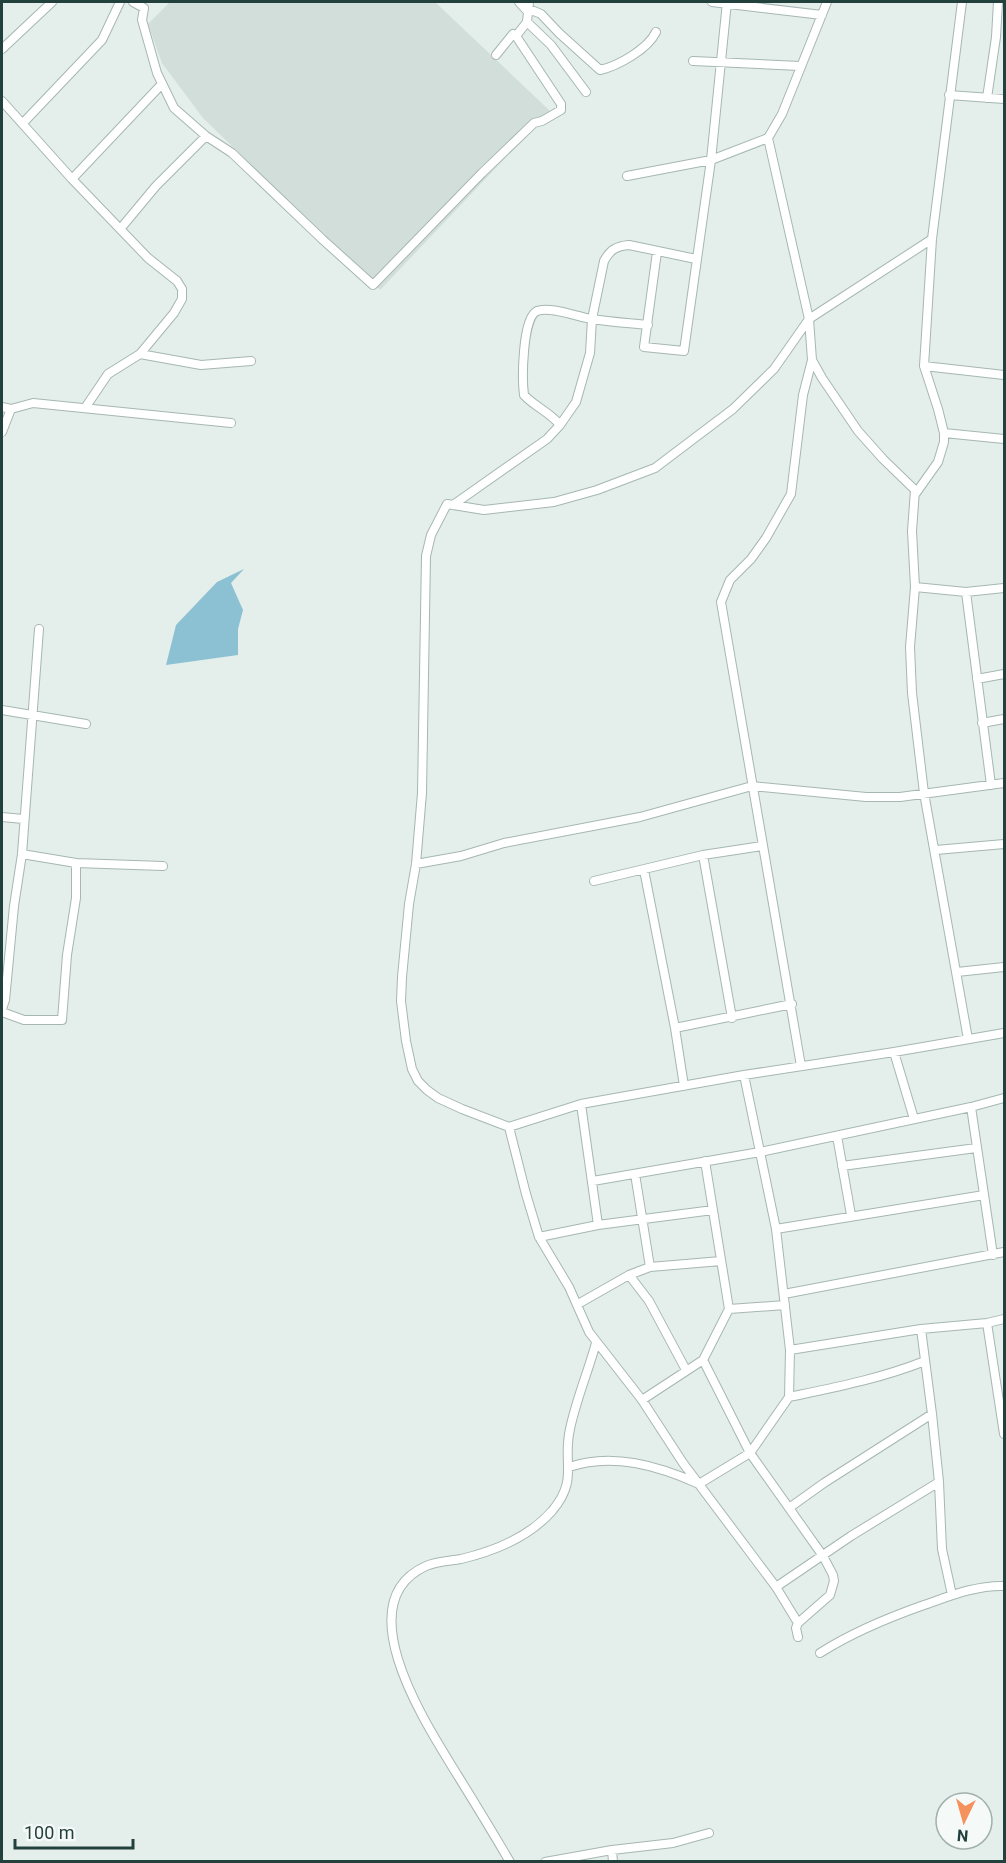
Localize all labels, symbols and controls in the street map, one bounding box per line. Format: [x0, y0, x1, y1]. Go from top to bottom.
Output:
north arrow [934, 1791, 994, 1851]
scale bar [15, 1812, 134, 1850]
text: 100 m [24, 1822, 75, 1843]
text: N [956, 1825, 969, 1845]

